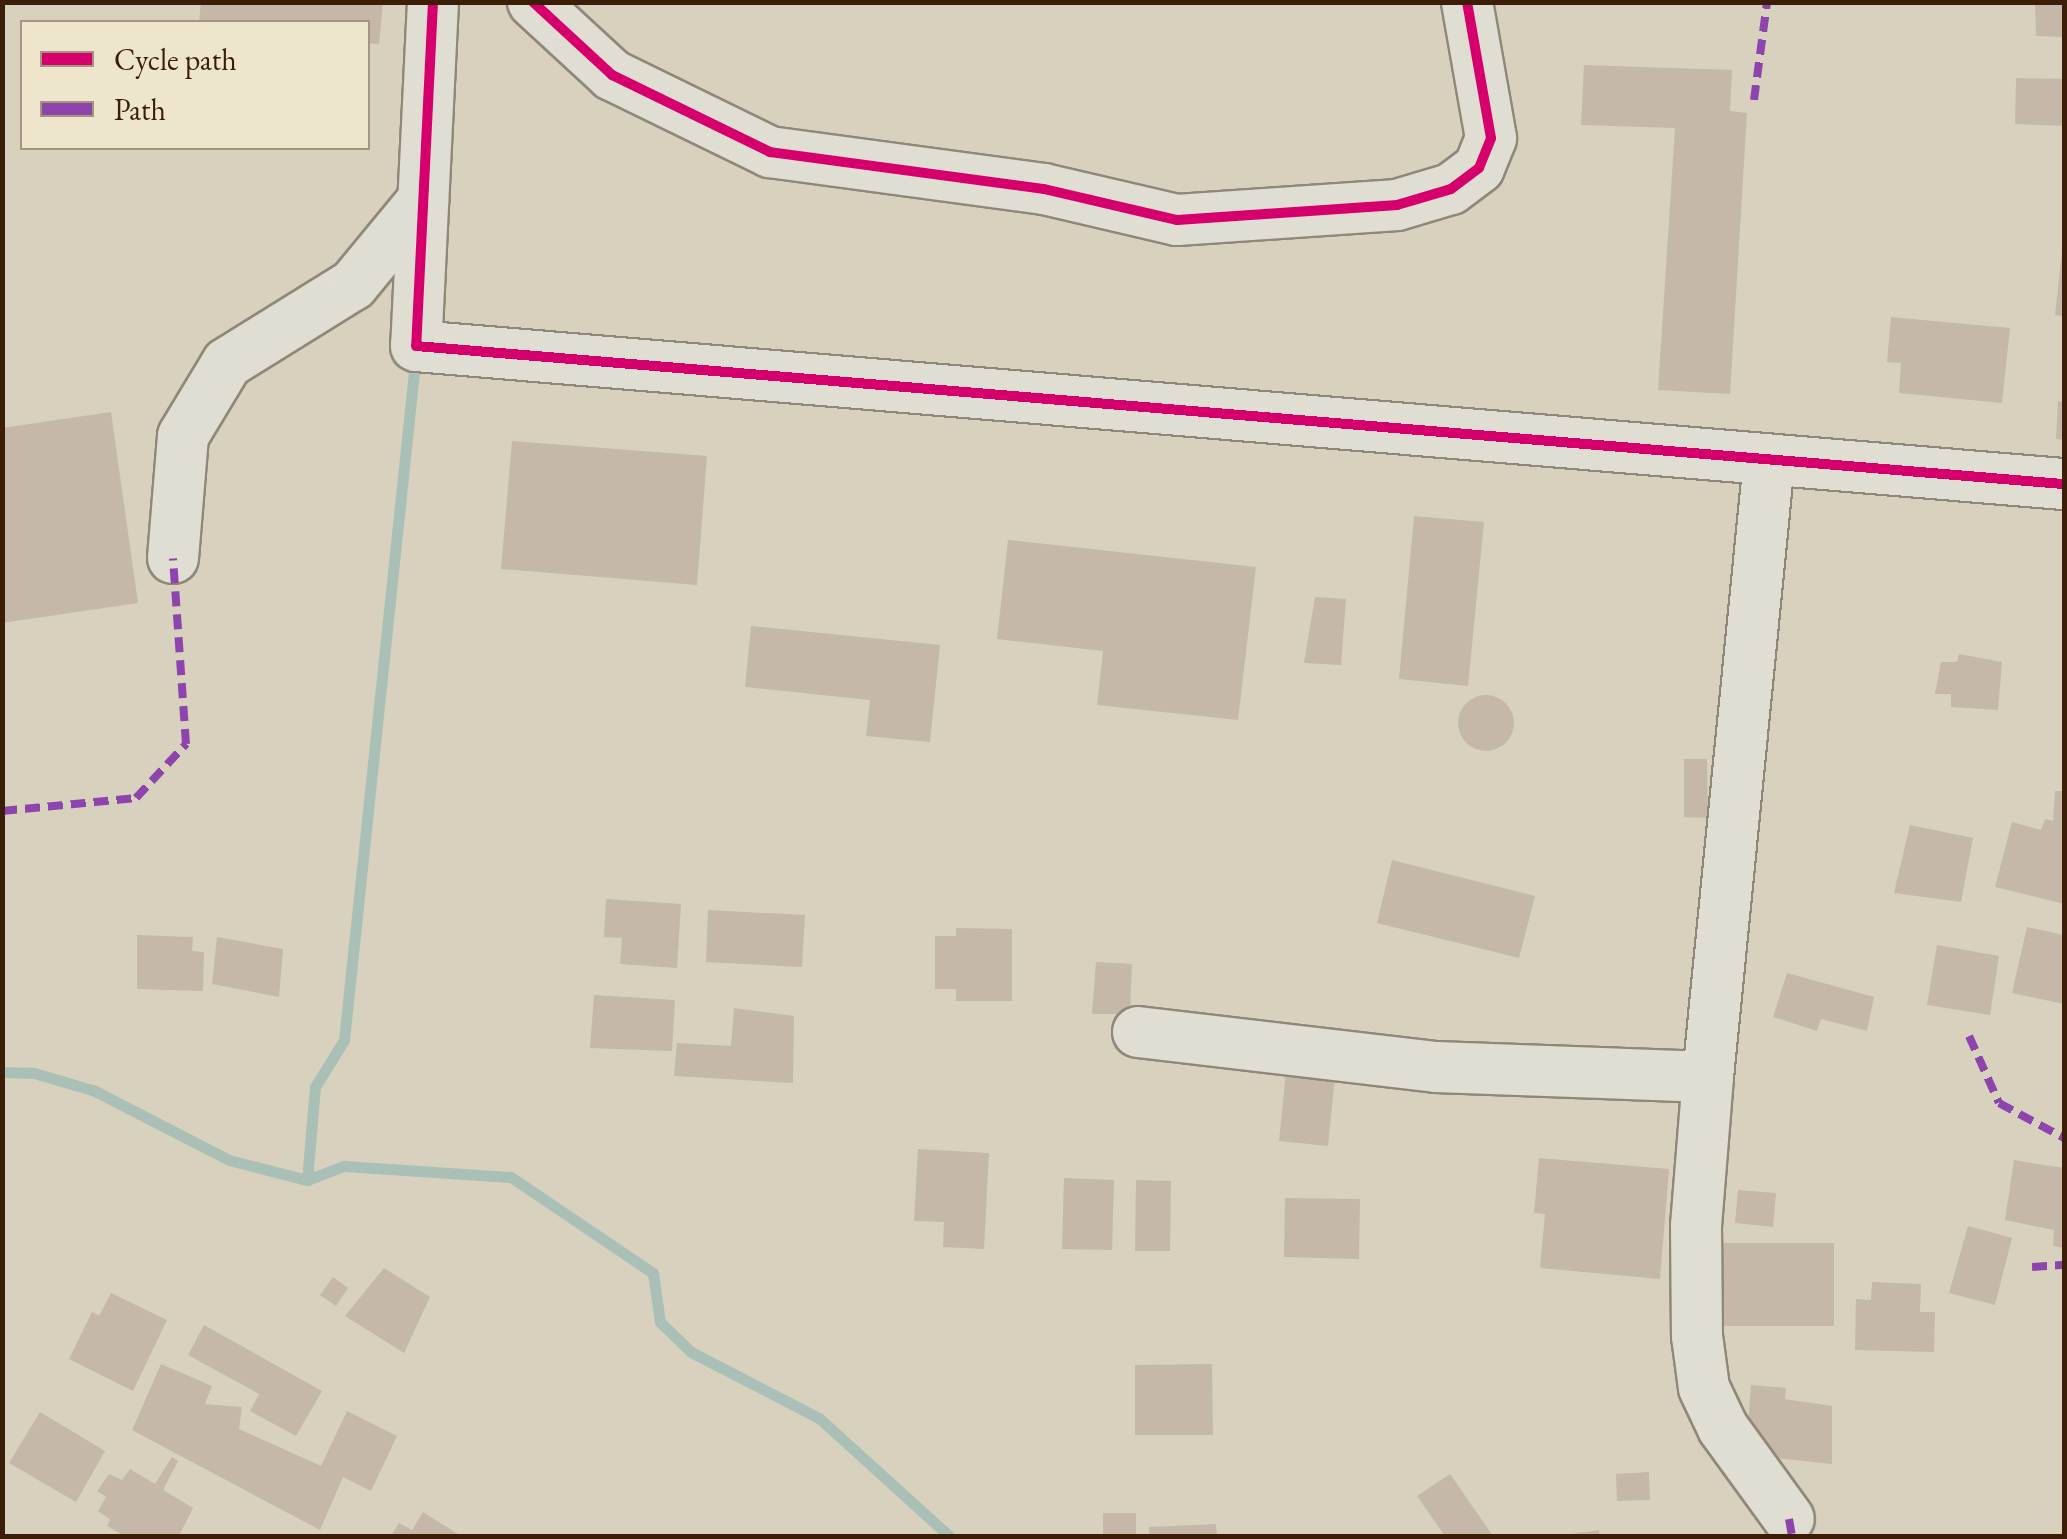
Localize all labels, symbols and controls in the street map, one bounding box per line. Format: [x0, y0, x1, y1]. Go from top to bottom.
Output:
legend [20, 20, 370, 150]
text: Cycle path [114, 40, 237, 79]
text: Path [114, 90, 166, 129]

